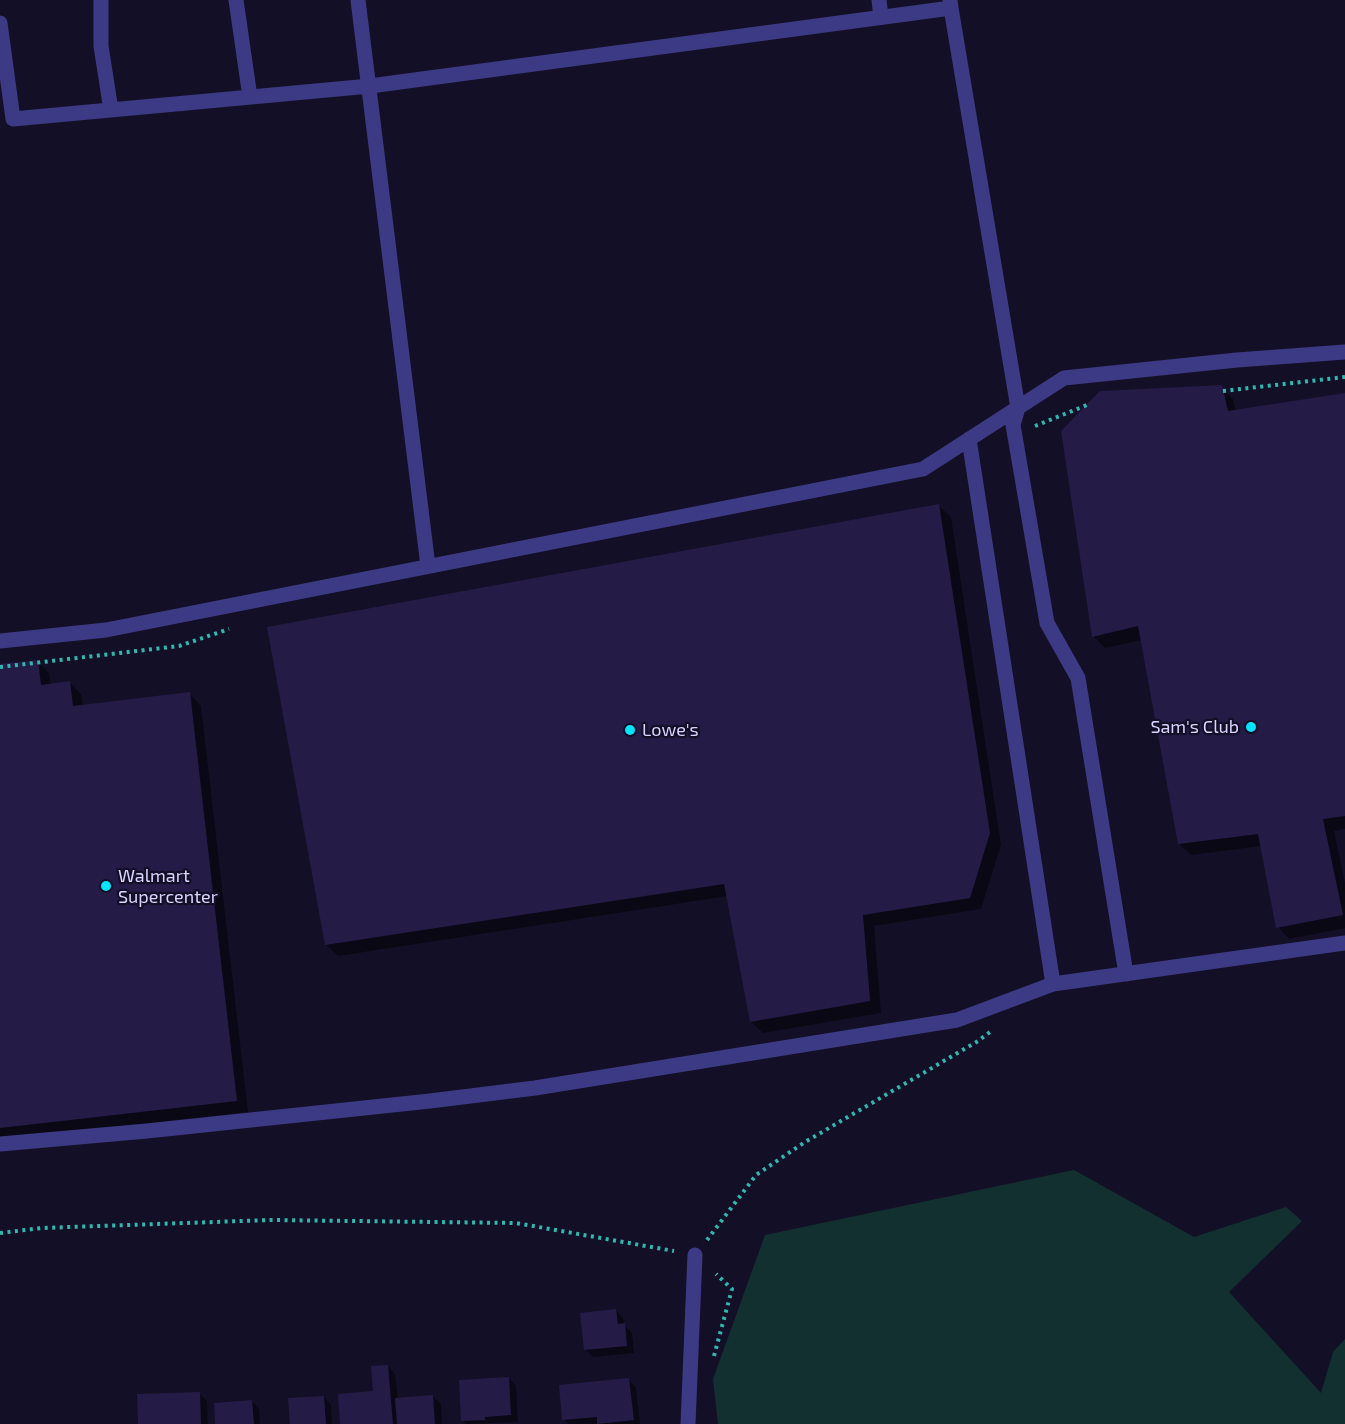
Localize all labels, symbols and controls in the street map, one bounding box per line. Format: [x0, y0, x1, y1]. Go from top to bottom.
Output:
place label: Sam's Club [1150, 716, 1239, 738]
place label: Lowe's [642, 719, 699, 741]
marker: Sam's Club [1244, 720, 1258, 734]
marker: Lowe's [623, 723, 637, 737]
place label: Walmart Supercenter [118, 865, 218, 908]
marker: Walmart Supercenter [99, 879, 113, 893]

